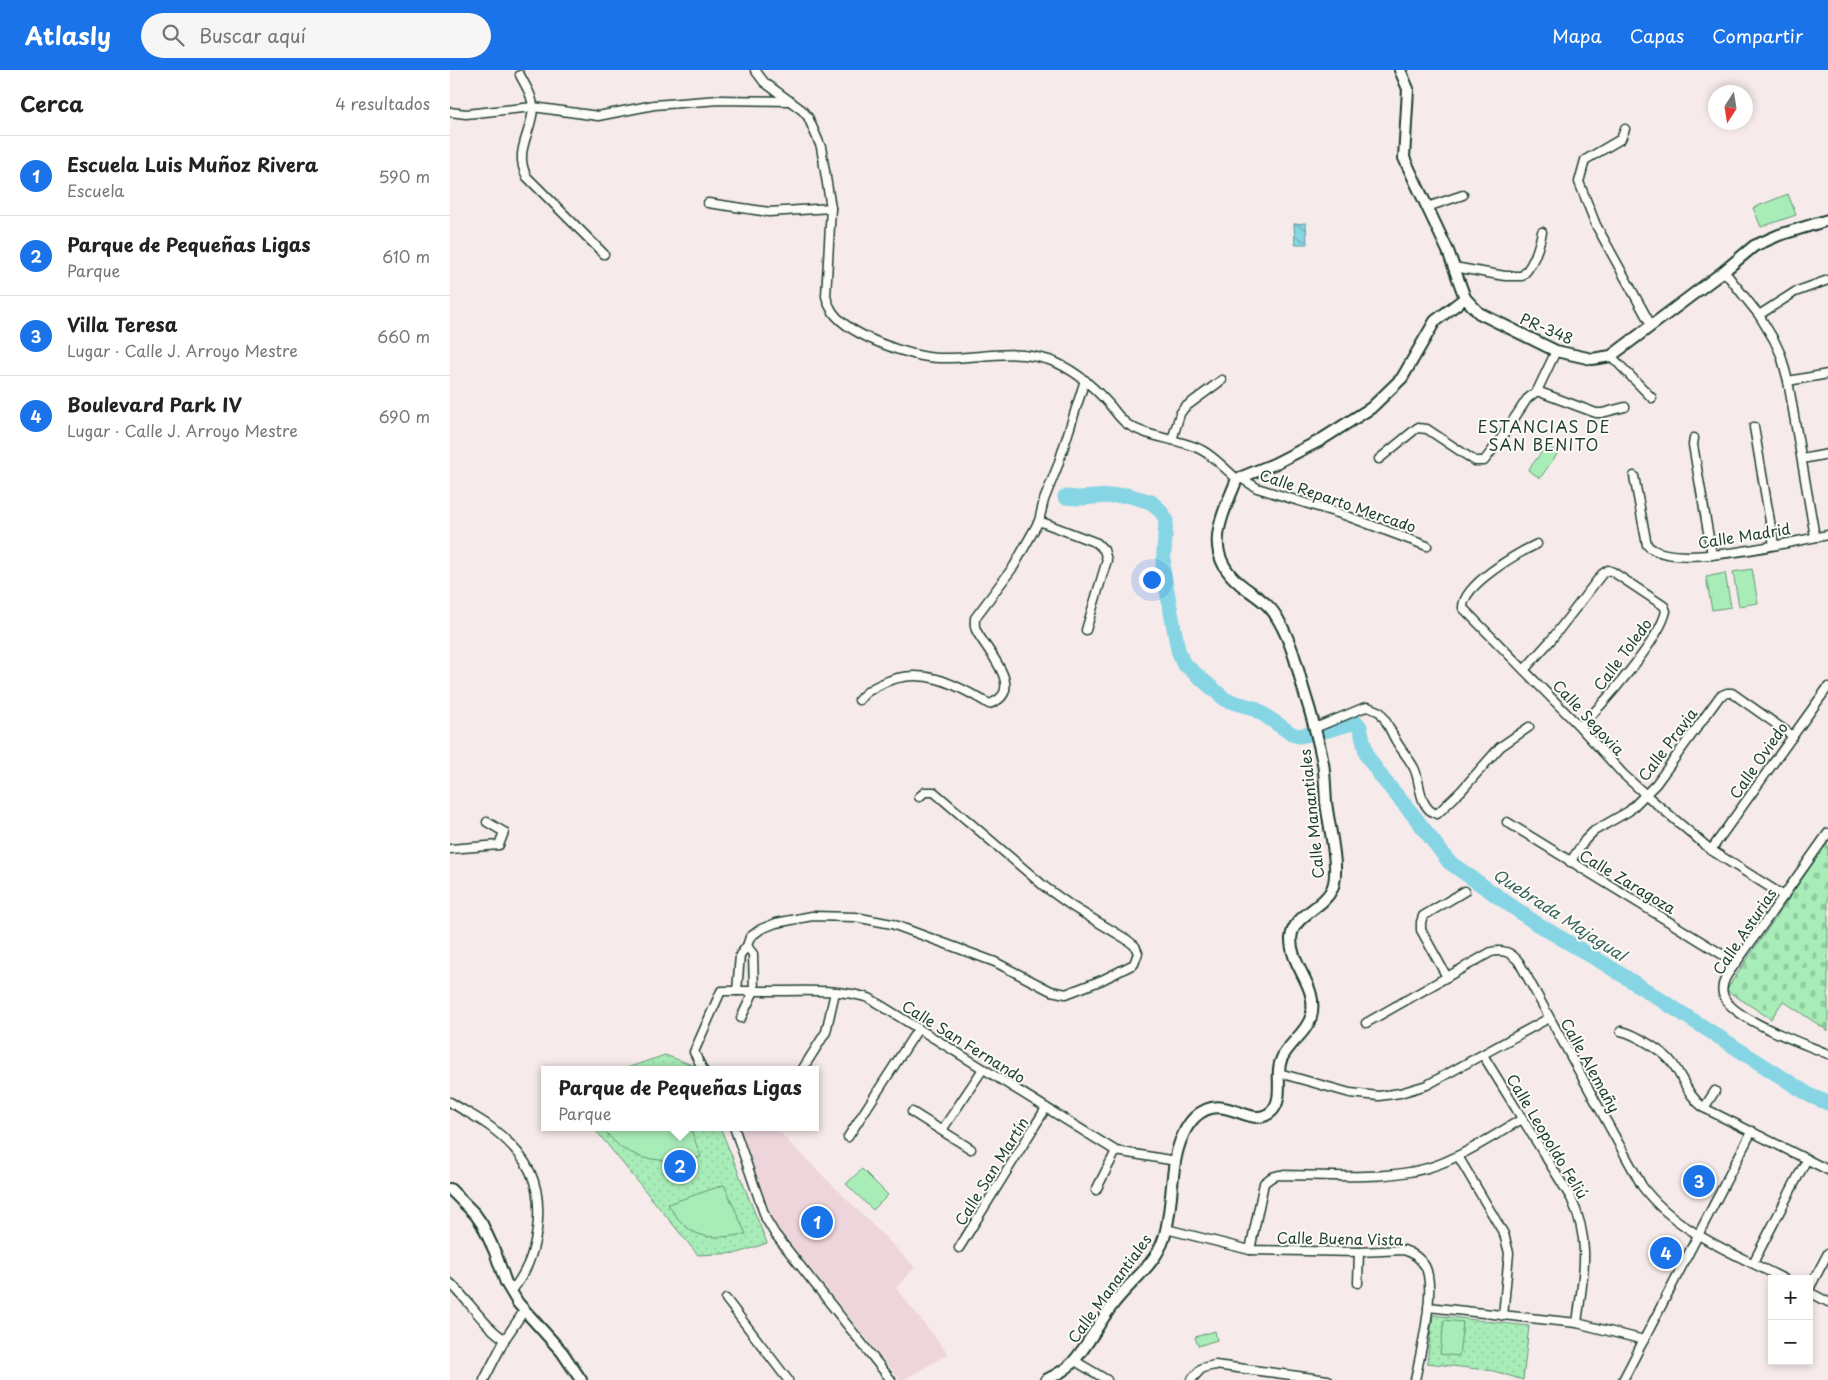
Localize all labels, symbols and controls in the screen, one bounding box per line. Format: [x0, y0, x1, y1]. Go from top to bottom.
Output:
search box [141, 13, 491, 58]
text: Atlasly [25, 17, 111, 53]
icon: search [159, 21, 187, 49]
text: Buscar aquí [199, 21, 306, 49]
text: Mapa [1552, 22, 1602, 49]
text: Capas [1630, 22, 1684, 49]
text: Compartir [1712, 22, 1803, 49]
north arrow [1708, 85, 1753, 130]
text: Cerca [20, 87, 84, 119]
text: 4 resultados [335, 91, 430, 115]
text: Escuela Luis Muñoz Rivera [67, 150, 318, 178]
text: 1 [32, 164, 40, 188]
text: 590 m [378, 164, 430, 188]
text: Escuela [67, 178, 124, 202]
text: Parque de Pequeñas Ligas [67, 230, 311, 258]
text: 2 [30, 244, 42, 268]
text: 610 m [382, 244, 430, 268]
text: Parque [67, 258, 120, 282]
street label: PR-348 [1517, 307, 1577, 349]
text: Villa Teresa [67, 310, 178, 338]
text: 3 [31, 324, 41, 348]
text: 660 m [377, 324, 430, 348]
text: Lugar · Calle J. Arroyo Mestre [67, 338, 298, 362]
text: Boulevard Park IV [67, 390, 242, 418]
text: 4 [31, 404, 41, 428]
text: 690 m [379, 404, 430, 428]
district label: ESTANCIAS DE SAN BENITO [1478, 414, 1610, 456]
text: Lugar · Calle J. Arroyo Mestre [67, 418, 298, 442]
street label: Calle Reparto Mercado [1257, 462, 1419, 538]
street label: Calle Madrid [1696, 516, 1792, 554]
your location [1139, 567, 1165, 593]
street label: Calle Toledo [1587, 613, 1657, 695]
street label: Calle Segovia [1548, 674, 1631, 760]
street label: Calle Pravia [1632, 702, 1703, 785]
street label: Calle Oviedo [1723, 717, 1793, 803]
street label: Calle Manantiales [1293, 748, 1329, 880]
street label: Calle Zaragoza [1575, 843, 1681, 919]
water label: Quebrada Majagual [1489, 862, 1633, 968]
street label: Calle Asturias [1706, 883, 1782, 979]
street label: Calle San Fernando [898, 994, 1030, 1088]
street label: Calle Alemañy [1556, 1014, 1626, 1116]
popup [541, 1066, 819, 1131]
street label: Calle Leopoldo Feliú [1501, 1069, 1595, 1203]
text: Parque de Pequeñas Ligas [558, 1073, 802, 1101]
text: Parque [558, 1101, 611, 1125]
street label: Calle San Martín [948, 1112, 1034, 1230]
pin: 2 [664, 1147, 696, 1185]
pin: 3 [1683, 1162, 1715, 1200]
pin: 1 [801, 1203, 833, 1241]
street label: Calle Buena Vista [1276, 1225, 1404, 1251]
street label: Calle Manantiales [1061, 1228, 1157, 1347]
pin: 4 [1650, 1234, 1682, 1272]
map controls [1768, 1275, 1813, 1365]
button: + [1768, 1275, 1813, 1320]
button: − [1768, 1320, 1813, 1365]

